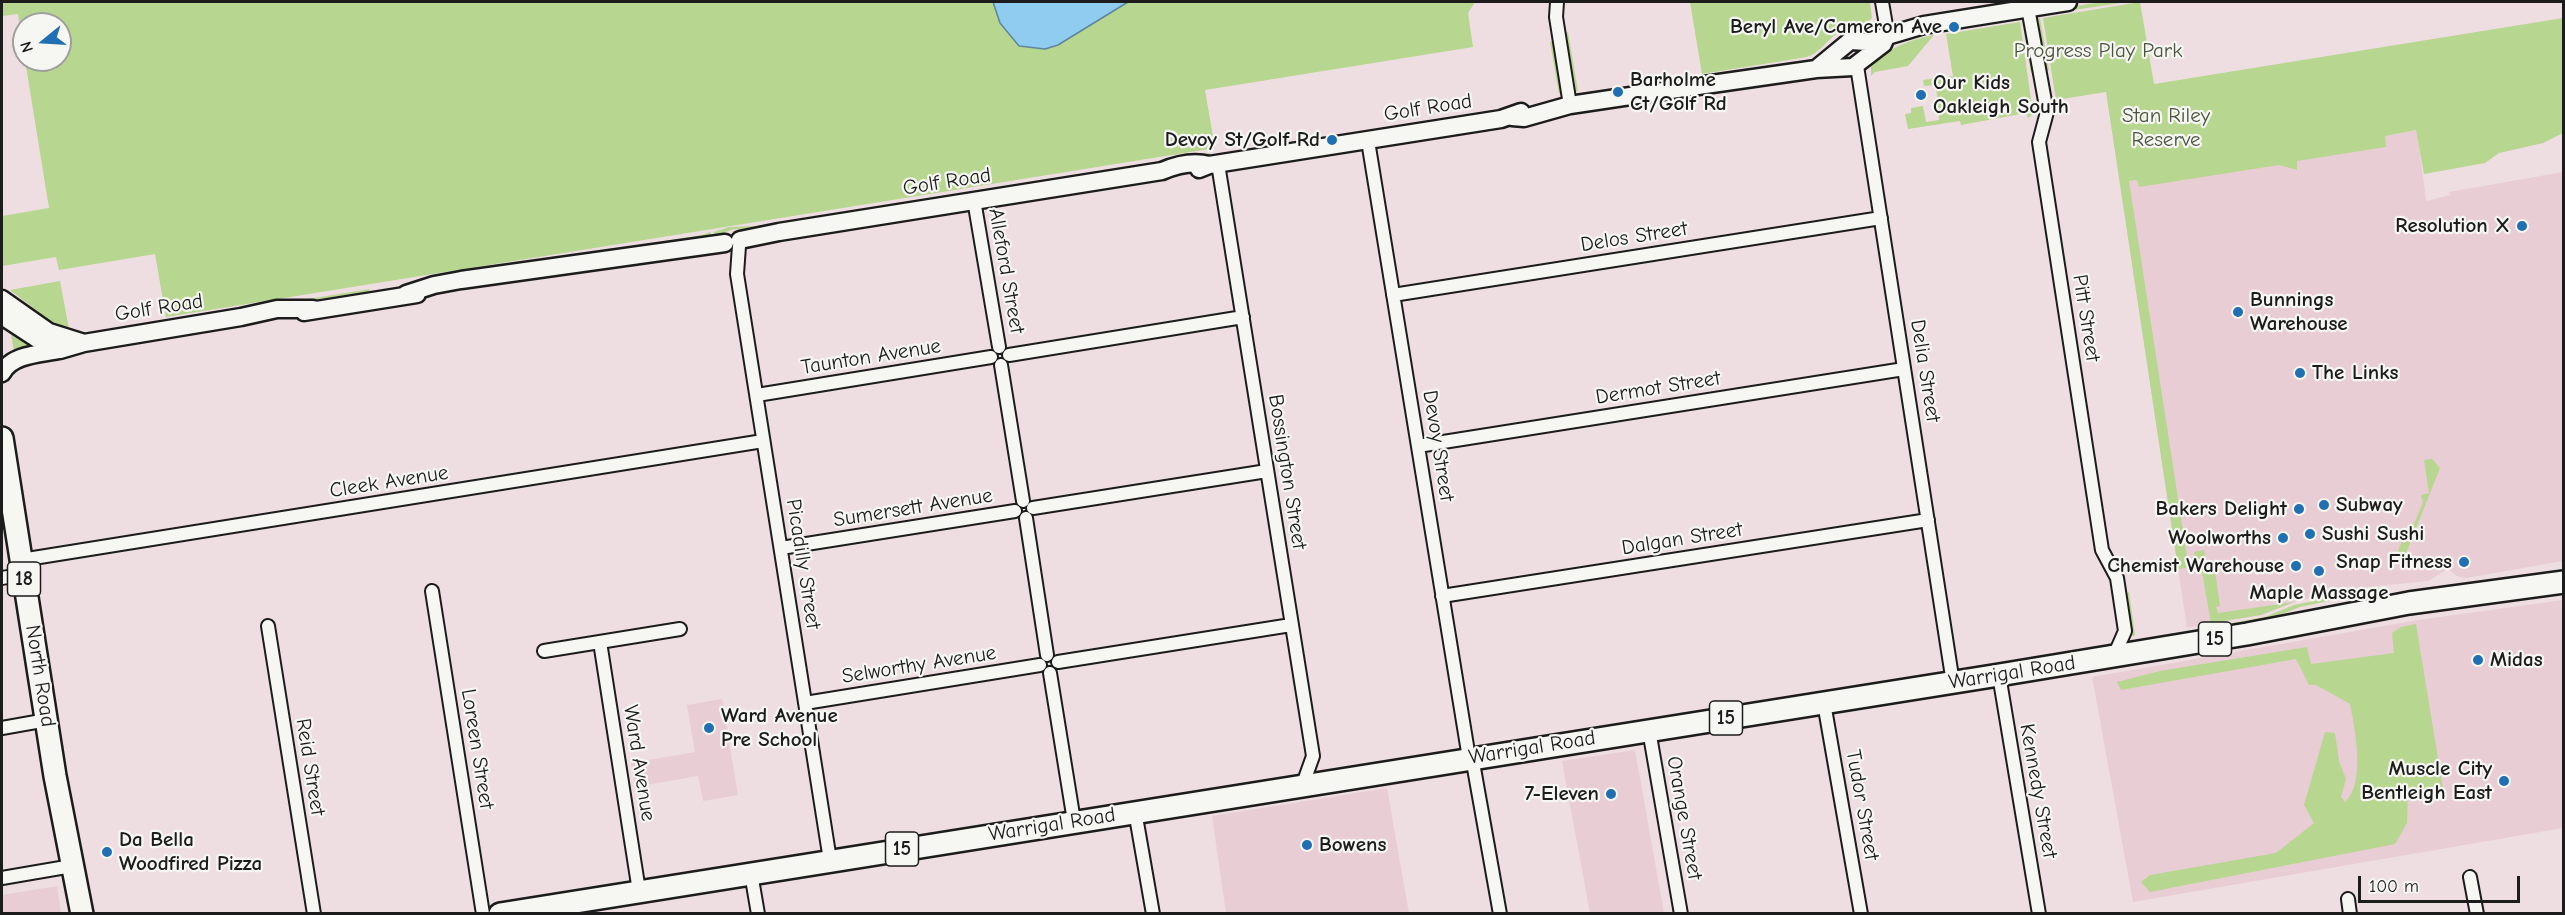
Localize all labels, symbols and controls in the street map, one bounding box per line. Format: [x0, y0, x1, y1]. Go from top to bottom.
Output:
north arrow [12, 12, 72, 72]
place label: Beryl Ave/Cameron Ave [1730, 14, 1942, 40]
marker: Beryl Ave/Cameron Ave [1947, 20, 1961, 34]
park label: Progress Play Park [2014, 38, 2182, 64]
text: N [17, 39, 37, 55]
place label: Barholme Ct/Golf Rd [1630, 67, 1727, 117]
place label: Our Kids Oakleigh South [1933, 70, 2069, 120]
marker: Barholme Ct/Golf Rd [1611, 85, 1625, 99]
marker: Our Kids Oakleigh South [1914, 88, 1928, 102]
street label: Golf Road [1382, 89, 1474, 127]
park label: Stan Riley Reserve [2122, 103, 2210, 153]
place label: Devoy St/Golf Rd [1165, 127, 1320, 153]
marker: Devoy St/Golf Rd [1325, 133, 1339, 147]
street label: Golf Road [901, 163, 993, 201]
street label: Alleford Street [983, 206, 1029, 336]
place label: Resolution X [2395, 213, 2510, 239]
street label: Delos Street [1579, 216, 1689, 258]
marker: Resolution X [2515, 219, 2529, 233]
street label: Pitt Street [2067, 273, 2105, 363]
place label: Bunnings Warehouse [2250, 287, 2348, 337]
street label: Golf Road [113, 289, 205, 327]
marker: Bunnings Warehouse [2231, 305, 2245, 319]
street label: Delia Street [1904, 318, 1946, 424]
street label: Taunton Avenue [799, 334, 943, 380]
place label: The Links [2312, 360, 2398, 386]
street label: Dermot Street [1594, 366, 1722, 410]
marker: The Links [2293, 366, 2307, 380]
street label: Devoy Street [1417, 389, 1459, 503]
street label: Bossington Street [1262, 393, 1312, 551]
street label: Cleek Avenue [328, 460, 450, 504]
street label: Sumersett Avenue [832, 483, 994, 533]
place label: Subway [2336, 492, 2403, 518]
place label: Bakers Delight [2155, 496, 2287, 522]
street label: Picadilly Street [780, 497, 826, 631]
marker: Subway [2317, 498, 2331, 512]
marker: Bakers Delight [2292, 502, 2306, 516]
street label: Dalgan Street [1620, 517, 1744, 561]
place label: Sushi Sushi [2322, 521, 2424, 547]
place label: Woolworths [2168, 525, 2271, 551]
marker: Sushi Sushi [2303, 527, 2317, 541]
marker: Woolworths [2276, 531, 2290, 545]
place label: Snap Fitness [2336, 549, 2452, 575]
place label: Chemist Warehouse [2107, 553, 2284, 579]
marker: Snap Fitness [2457, 555, 2471, 569]
marker: Chemist Warehouse [2289, 559, 2303, 573]
road number: 18 [8, 562, 40, 596]
marker: Maple Massage [2312, 564, 2326, 578]
place label: Maple Massage [2249, 580, 2389, 606]
road number: 15 [2198, 622, 2232, 656]
street label: North Road [20, 623, 60, 729]
street label: Selworthy Avenue [840, 640, 998, 690]
place label: Midas [2490, 647, 2543, 673]
street label: Warrigal Road [1947, 651, 2077, 695]
marker: Midas [2471, 653, 2485, 667]
street label: Loreen Street [455, 687, 499, 811]
road number: 15 [1710, 701, 1742, 735]
street label: Ward Avenue [617, 703, 661, 823]
place label: Ward Avenue Pre School [721, 703, 838, 753]
street label: Reid Street [290, 716, 330, 818]
marker: Ward Avenue Pre School [702, 721, 716, 735]
street label: Kennedy Street [2014, 722, 2062, 860]
street label: Warrigal Road [1467, 726, 1597, 770]
street label: Tudor Street [1840, 748, 1884, 862]
street label: Orange Street [1661, 754, 1707, 882]
place label: Muscle City Bentleigh East [2361, 756, 2492, 806]
marker: Muscle City Bentleigh East [2497, 774, 2511, 788]
place label: 7-Eleven [1525, 781, 1599, 807]
marker: 7-Eleven [1604, 787, 1618, 801]
street label: Warrigal Road [987, 803, 1117, 847]
place label: Da Bella Woodfired Pizza [119, 827, 262, 877]
road number: 15 [886, 832, 918, 866]
place label: Bowens [1319, 832, 1386, 858]
marker: Bowens [1300, 838, 1314, 852]
marker: Da Bella Woodfired Pizza [100, 845, 114, 859]
scale bar [2361, 864, 2523, 902]
text: 100 m [2369, 876, 2419, 897]

